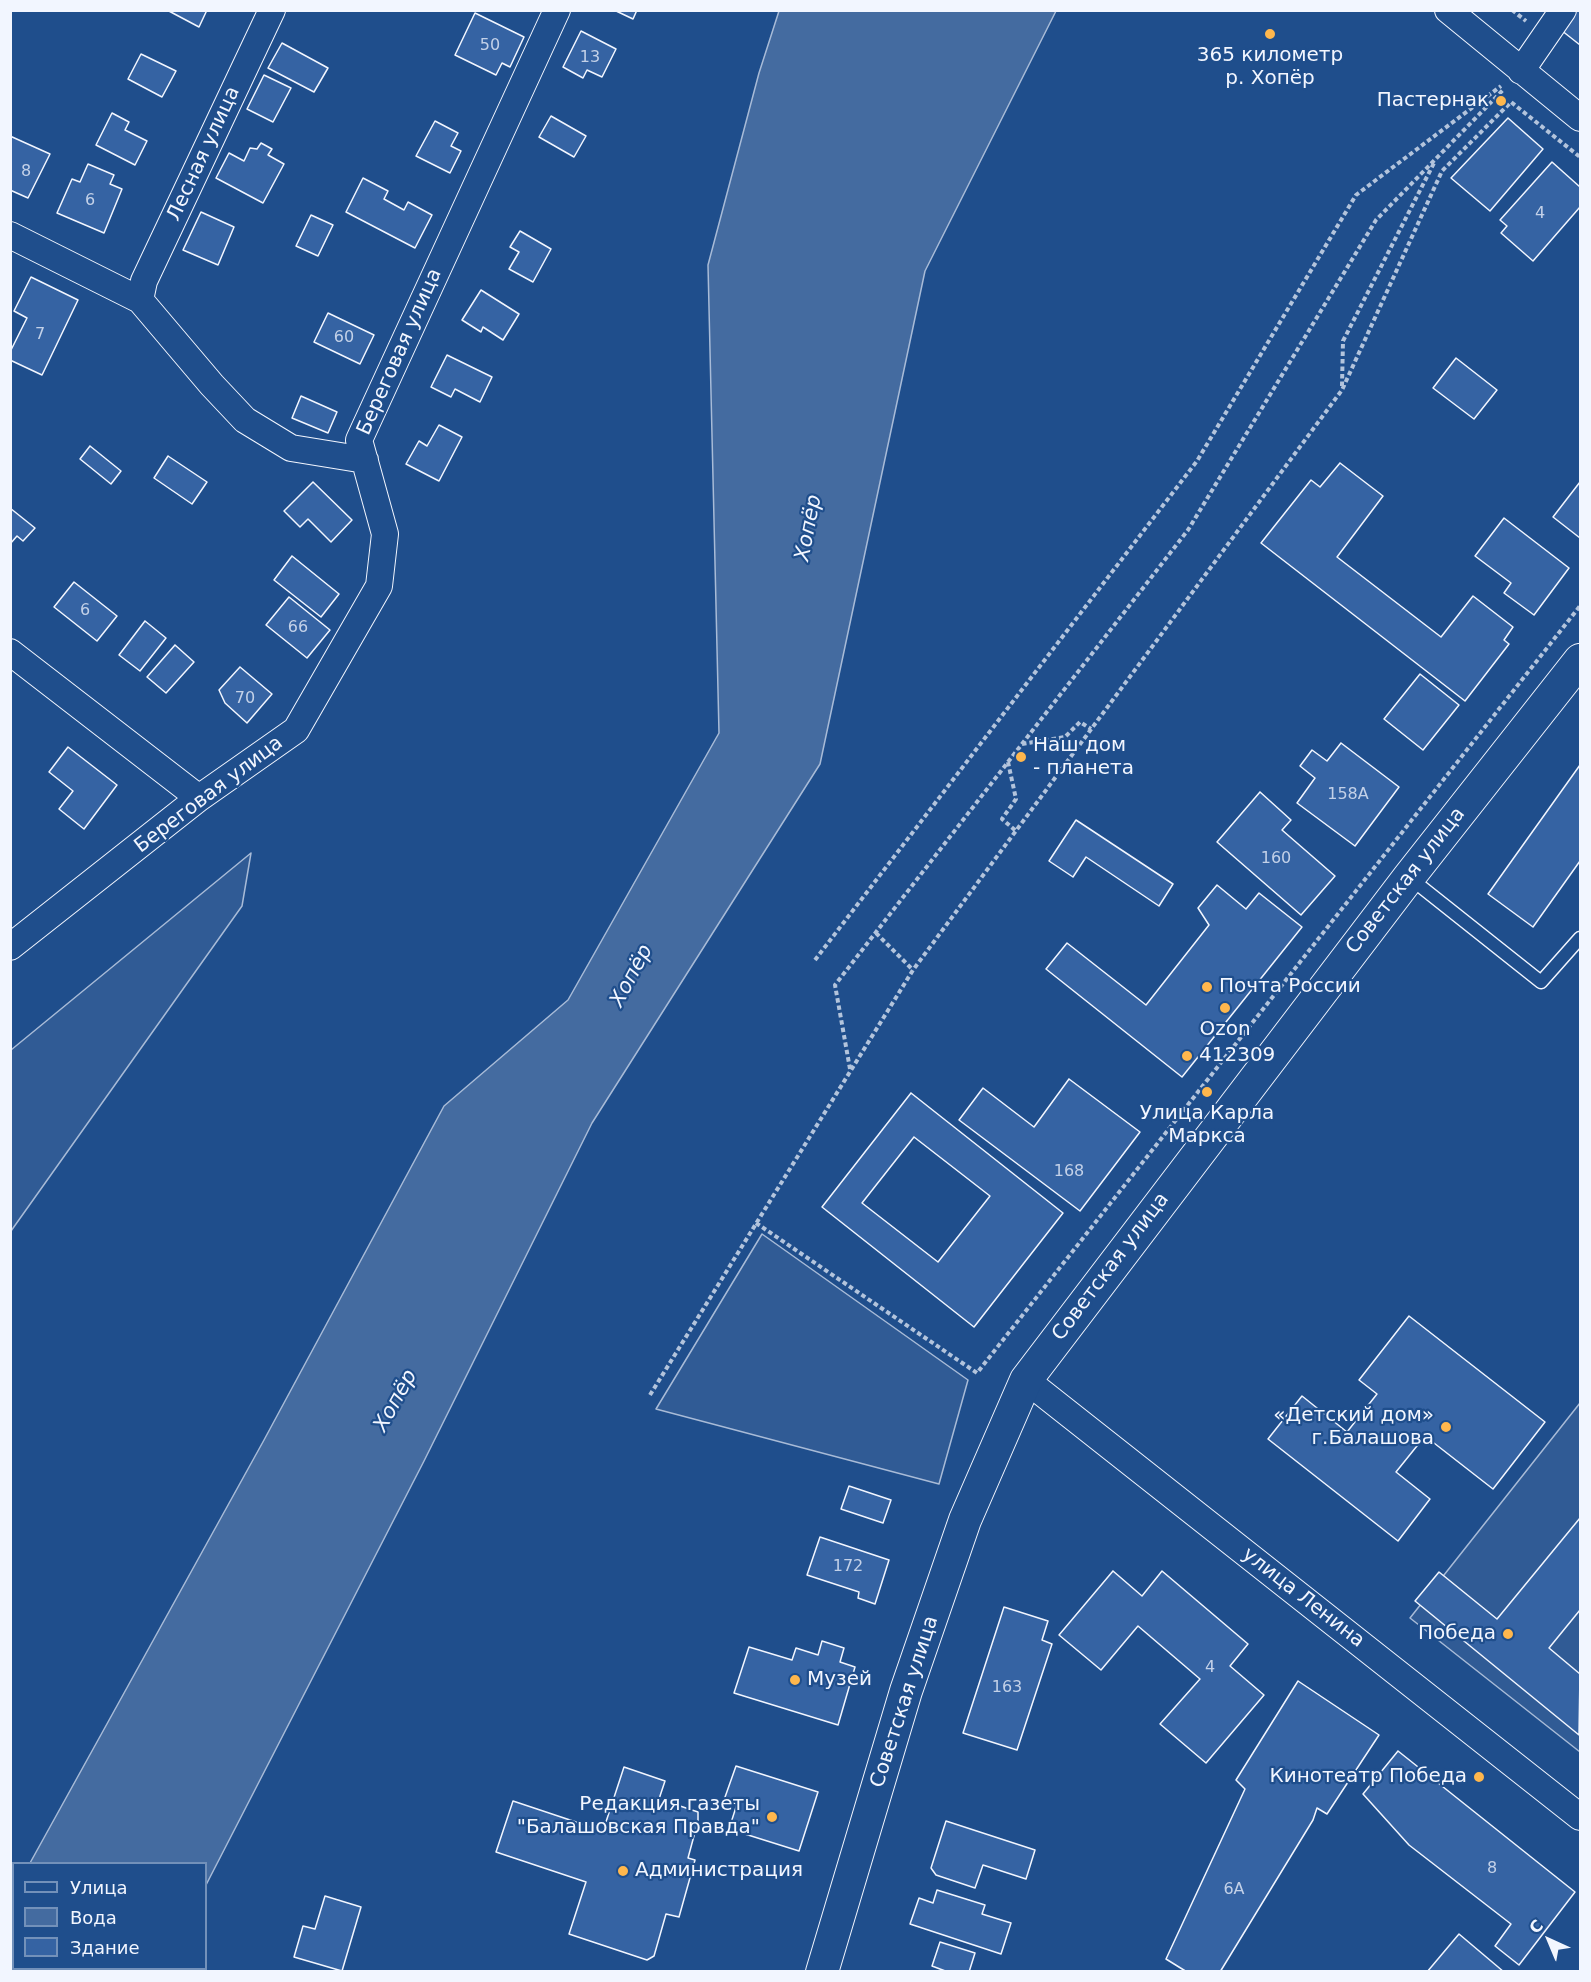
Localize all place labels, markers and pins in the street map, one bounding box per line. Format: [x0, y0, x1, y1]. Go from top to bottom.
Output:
marker: 365 километр р. Хопёр [1263, 27, 1277, 41]
place label: 365 километр р. Хопёр [1197, 44, 1343, 91]
place label: Пастернак [1377, 89, 1489, 113]
marker: Пастернак [1494, 94, 1508, 108]
place label: Наш дом - планета [1033, 734, 1134, 781]
marker: Наш дом - планета [1014, 750, 1028, 764]
place label: Почта России [1219, 975, 1361, 999]
marker: Почта России [1200, 980, 1214, 994]
marker: Ozon [1218, 1001, 1232, 1015]
place label: Ozon [1199, 1018, 1251, 1042]
place label: 412309 [1199, 1044, 1275, 1068]
marker: 412309 [1180, 1049, 1194, 1063]
marker: Улица Карла Маркса [1200, 1085, 1214, 1099]
place label: Улица Карла Маркса [1140, 1102, 1274, 1149]
place label: «Детский дом» г.Балашова [1273, 1404, 1434, 1451]
marker: «Детский дом» г.Балашова [1439, 1420, 1453, 1434]
place label: Победа [1418, 1622, 1496, 1646]
marker: Победа [1501, 1627, 1515, 1641]
place label: Музей [807, 1668, 872, 1692]
marker: Музей [788, 1673, 802, 1687]
place label: Кинотеатр Победа [1270, 1765, 1467, 1789]
marker: Кинотеатр Победа [1472, 1770, 1486, 1784]
place label: Редакция газеты "Балашовская Правда" [517, 1793, 760, 1840]
marker: Редакция газеты "Балашовская Правда" [765, 1810, 779, 1824]
place label: Администрация [635, 1859, 803, 1883]
marker: Администрация [616, 1864, 630, 1878]

